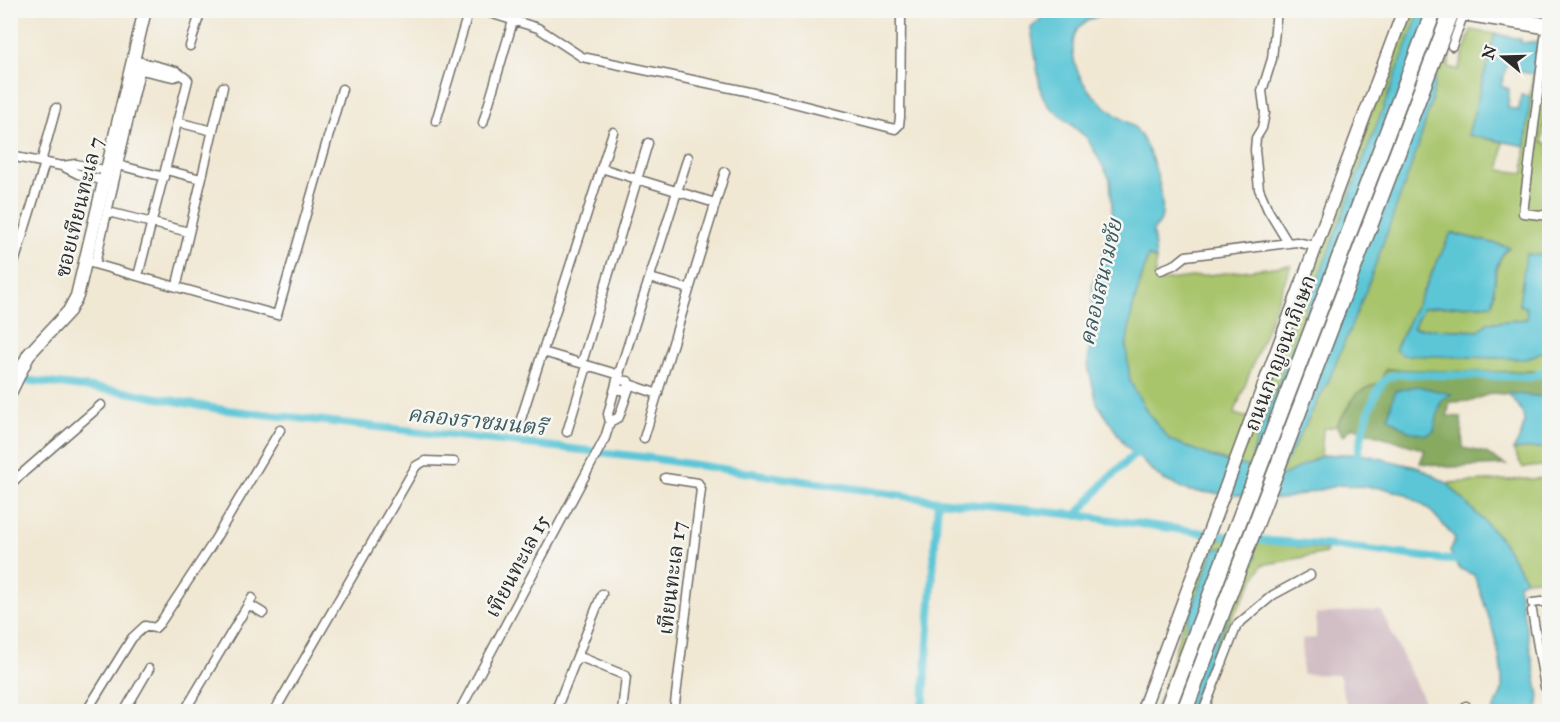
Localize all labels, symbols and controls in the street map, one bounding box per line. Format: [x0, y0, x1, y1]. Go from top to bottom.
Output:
north arrow [1473, 27, 1533, 87]
text: N [1478, 42, 1501, 62]
street label: ซอยเทียนทะเล 7 [49, 134, 109, 280]
water label: คลองสนามชัย [1073, 214, 1129, 348]
street label: ถนนกาญจนาภิเษก [1238, 271, 1322, 435]
water label: คลองราชมนตรี [406, 400, 552, 442]
street label: เทียนทะเล 15 [479, 510, 555, 622]
street label: เทียนทะเล 17 [652, 519, 692, 637]

